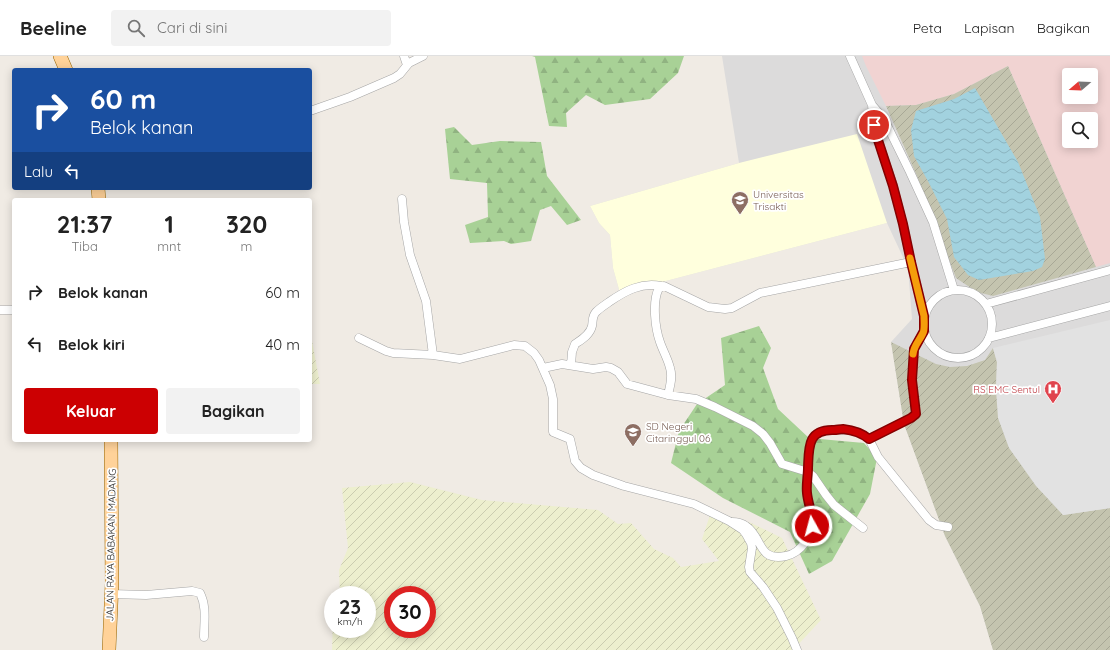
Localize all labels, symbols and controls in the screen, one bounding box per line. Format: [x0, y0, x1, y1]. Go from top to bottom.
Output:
search box [111, 10, 391, 46]
text: Beeline [20, 16, 87, 40]
icon: search [125, 17, 147, 39]
text: Cari di sini [157, 18, 228, 37]
text: Peta [913, 19, 942, 37]
text: Lapisan [964, 19, 1015, 37]
text: Bagikan [1037, 19, 1090, 37]
north arrow [1062, 68, 1098, 104]
map controls [1062, 68, 1098, 148]
text: 60 m [90, 81, 156, 116]
icon: right [24, 84, 76, 136]
pin [857, 108, 891, 142]
button: search [1062, 112, 1098, 148]
icon: arrive [863, 114, 885, 136]
text: Belok kanan [90, 116, 193, 139]
icon: left [61, 160, 83, 182]
text: Lalu [24, 162, 53, 181]
place label: Universitas Trisakti [753, 188, 804, 213]
school or university icon: Universitas Trisakti [730, 190, 750, 215]
text: 21:37 [57, 209, 112, 239]
text: 1 [164, 209, 174, 239]
text: 320 [226, 209, 267, 239]
text: Tiba [71, 238, 98, 254]
text: mnt [157, 238, 181, 254]
text: m [241, 238, 252, 254]
icon: right [24, 281, 46, 303]
text: Belok kanan [58, 283, 148, 302]
text: 60 m [265, 283, 300, 302]
icon: left [24, 333, 46, 355]
text: Belok kiri [58, 335, 125, 354]
text: 40 m [265, 335, 300, 354]
hospital icon: RS EMC Sentul [1043, 379, 1063, 404]
place label: RS EMC Sentul [973, 383, 1040, 396]
button: Keluar [24, 388, 158, 434]
button: Bagikan [166, 388, 300, 434]
place label: SD Negeri Citaringgul 06 [646, 420, 711, 445]
school or university icon: SD Negeri Citaringgul 06 [623, 422, 643, 447]
street label: JALAN RAYA BABAKAN MADANG [103, 468, 119, 621]
position arrow [791, 505, 833, 547]
speed limit sign: 30 [384, 586, 436, 638]
text: 23 [339, 594, 361, 619]
text: km/h [337, 615, 363, 628]

